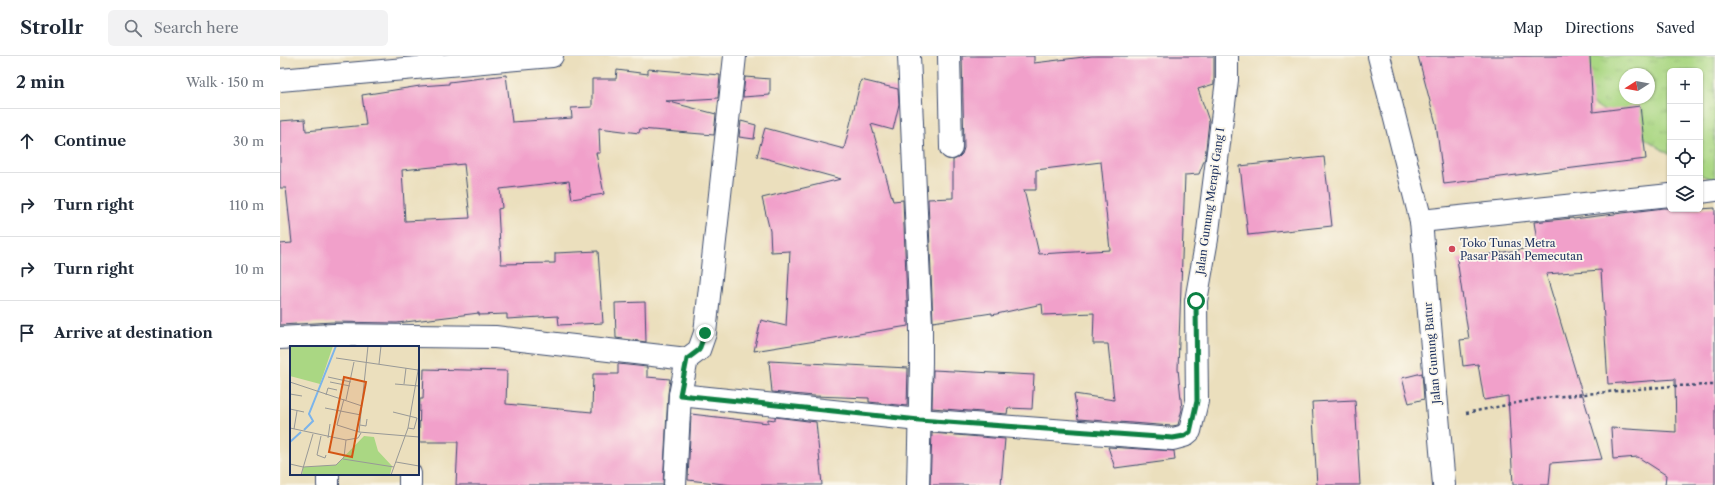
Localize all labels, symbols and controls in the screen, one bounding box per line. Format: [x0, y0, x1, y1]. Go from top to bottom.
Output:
search box [108, 10, 388, 46]
text: Strollr [20, 16, 84, 39]
icon: search [122, 17, 144, 39]
text: Search here [154, 18, 239, 37]
text: Map [1513, 19, 1543, 37]
text: Directions [1565, 19, 1634, 37]
text: Saved [1656, 19, 1695, 37]
north arrow [1619, 68, 1655, 104]
map controls [1667, 68, 1703, 212]
button: + [1667, 68, 1703, 104]
text: 2 min [16, 72, 65, 92]
text: Walk · 150 m [186, 74, 264, 90]
button: − [1667, 104, 1703, 140]
street label: Jalan Gunung Merapi Gang I [1192, 127, 1227, 277]
icon: ahead [16, 130, 38, 152]
text: Continue [54, 131, 126, 150]
text: 30 m [233, 133, 264, 149]
button: locate [1667, 140, 1703, 176]
button: layers [1667, 176, 1703, 212]
icon: right [16, 194, 38, 216]
text: Turn right [54, 195, 134, 214]
text: 110 m [229, 197, 264, 213]
place label: Toko Tunas Metra Pasar Pasah Pemecutan [1460, 236, 1583, 263]
marker: Toko Tunas Metra Pasar Pasah Pemecutan [1447, 244, 1457, 254]
icon: right [16, 258, 38, 280]
text: Turn right [54, 259, 134, 278]
text: 10 m [235, 261, 264, 277]
route start [1187, 292, 1205, 310]
street label: Jalan Gunung Batur [1421, 301, 1444, 406]
icon: arrive [16, 322, 38, 344]
text: Arrive at destination [54, 323, 213, 342]
route end [696, 324, 714, 342]
inset map [290, 346, 419, 475]

